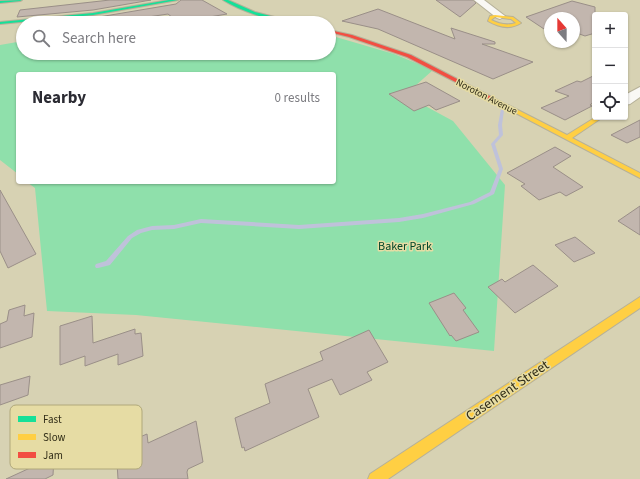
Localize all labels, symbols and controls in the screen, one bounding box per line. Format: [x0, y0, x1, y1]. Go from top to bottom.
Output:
north arrow [544, 12, 580, 48]
map controls [592, 12, 628, 120]
button: + [592, 12, 628, 48]
search box [16, 16, 336, 60]
icon: search [30, 27, 52, 49]
text: Search here [62, 28, 136, 49]
button: − [592, 48, 628, 84]
street label: Noroton Avenue [453, 75, 520, 118]
button: locate [592, 84, 628, 120]
text: Nearby [32, 86, 86, 110]
text: 0 results [275, 89, 320, 107]
park label: Baker Park [378, 238, 432, 255]
street label: Casement Street [462, 355, 553, 426]
legend [10, 405, 142, 469]
text: Fast [43, 412, 62, 427]
text: Slow [43, 430, 66, 445]
text: Jam [43, 448, 63, 463]

